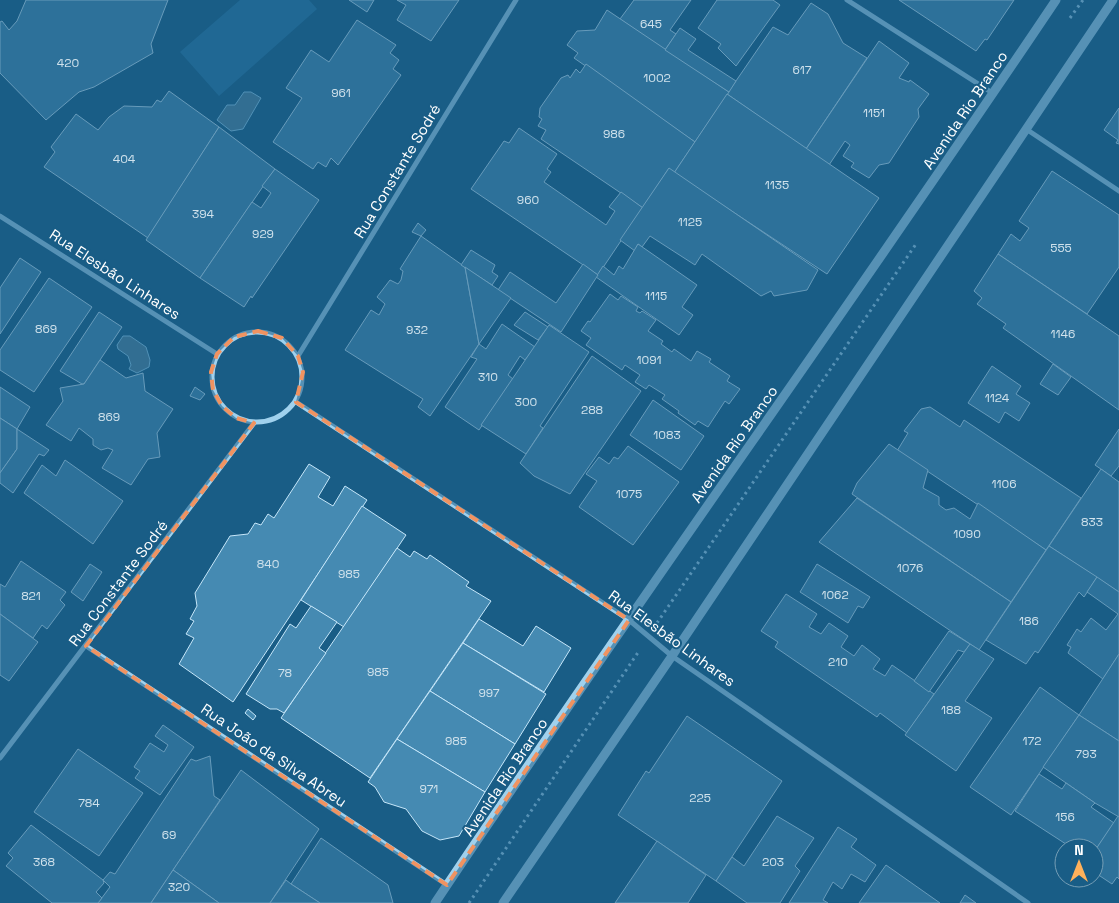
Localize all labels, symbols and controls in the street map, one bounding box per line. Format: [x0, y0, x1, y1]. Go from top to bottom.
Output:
house number: 645 [640, 16, 662, 32]
street label: Avenida Rio Branco [918, 47, 1012, 173]
house number: 420 [57, 55, 79, 71]
house number: 617 [792, 62, 812, 78]
house number: 1002 [643, 70, 671, 86]
house number: 961 [331, 85, 351, 101]
street label: Rua Constante Sodré [349, 100, 445, 242]
house number: 1151 [863, 105, 885, 121]
house number: 986 [603, 126, 625, 142]
house number: 404 [113, 151, 136, 167]
house number: 1135 [765, 177, 789, 193]
house number: 960 [517, 192, 539, 208]
house number: 394 [192, 206, 215, 222]
house number: 1125 [678, 214, 702, 230]
street label: Rua Elesbão Linhares [46, 225, 184, 323]
house number: 929 [252, 226, 274, 242]
house number: 555 [1050, 240, 1072, 256]
house number: 1115 [645, 288, 667, 304]
house number: 869 [35, 321, 57, 337]
house number: 932 [406, 322, 428, 338]
house number: 1146 [1051, 326, 1075, 342]
house number: 1091 [636, 352, 662, 368]
house number: 310 [478, 369, 498, 385]
street label: Avenida Rio Branco [686, 382, 782, 506]
house number: 1124 [985, 390, 1010, 406]
house number: 300 [515, 394, 537, 410]
house number: 288 [581, 402, 603, 418]
house number: 869 [98, 409, 120, 425]
house number: 1083 [653, 427, 681, 443]
house number: 1106 [991, 476, 1017, 492]
house number: 1075 [616, 486, 642, 502]
house number: 833 [1081, 514, 1103, 530]
street label: Rua Constante Sodré [64, 516, 172, 650]
house number: 1090 [953, 526, 981, 542]
house number: 840 [257, 556, 279, 572]
house number: 1076 [897, 560, 923, 576]
house number: 985 [338, 566, 360, 582]
street label: Rua Elesbão Linhares [605, 586, 739, 690]
house number: 1062 [821, 587, 849, 603]
house number: 821 [21, 588, 41, 604]
house number: 186 [1019, 613, 1039, 629]
house number: 210 [828, 654, 848, 670]
house number: 985 [367, 664, 389, 680]
house number: 78 [278, 665, 292, 681]
house number: 997 [478, 685, 500, 701]
street label: Rua João da Silva Abreu [197, 699, 351, 811]
house number: 188 [941, 702, 961, 718]
street label: Avenida Rio Branco [458, 714, 552, 840]
house number: 985 [445, 733, 467, 749]
house number: 172 [1023, 733, 1041, 749]
house number: 793 [1075, 746, 1097, 762]
house number: 971 [420, 781, 438, 797]
house number: 225 [689, 790, 711, 806]
house number: 784 [78, 795, 100, 811]
house number: 156 [1055, 809, 1075, 825]
house number: 69 [162, 827, 176, 843]
north arrow [1054, 838, 1104, 888]
text: N [1074, 841, 1084, 859]
house number: 368 [33, 854, 55, 870]
house number: 203 [762, 854, 784, 870]
house number: 320 [168, 879, 190, 895]

